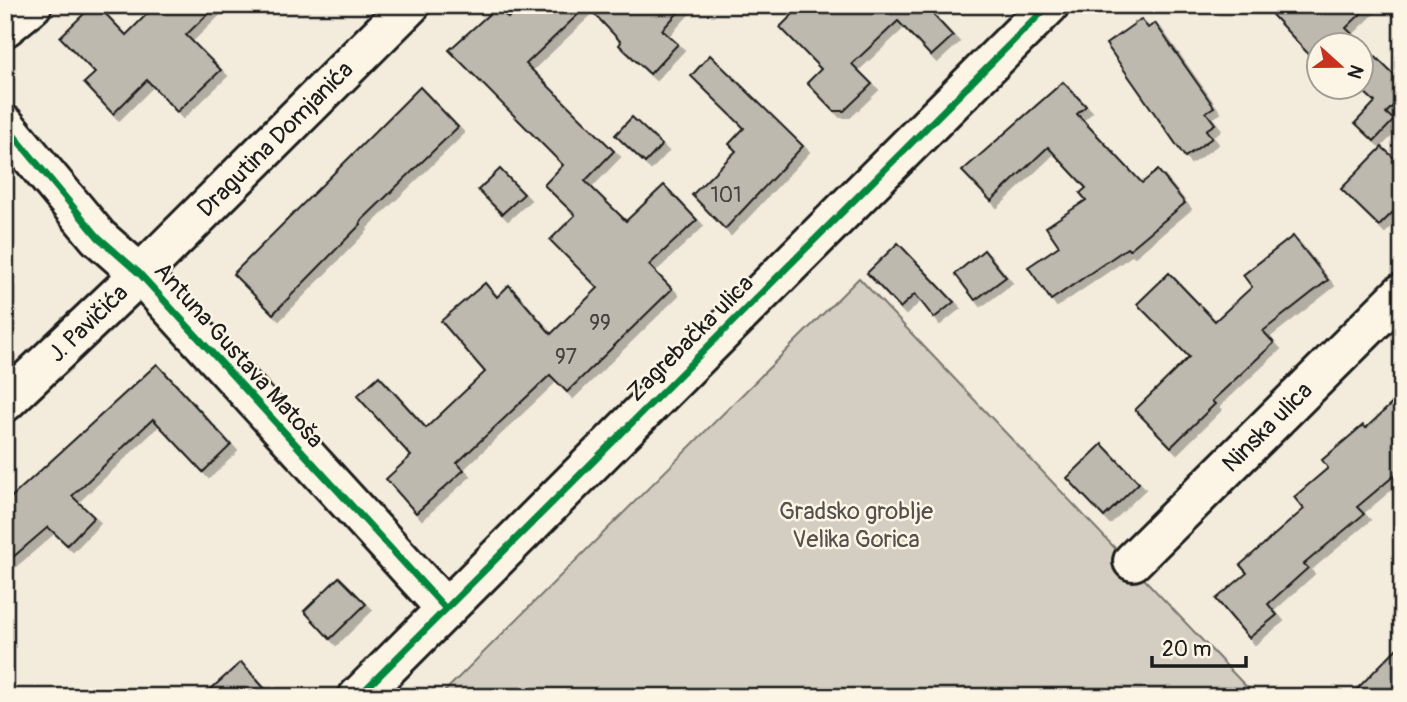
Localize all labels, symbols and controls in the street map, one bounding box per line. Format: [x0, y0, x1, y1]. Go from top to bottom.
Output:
north arrow [1306, 32, 1376, 102]
street label: Dragutina Domjanića [191, 55, 359, 223]
text: N [1341, 61, 1368, 82]
house number: 101 [711, 182, 741, 209]
street label: Antuna Gustava Matoša [148, 257, 330, 454]
street label: Zagrebačka ulica [621, 269, 760, 408]
street label: J. Pavičića [42, 278, 134, 368]
house number: 99 [589, 310, 611, 337]
house number: 97 [555, 344, 577, 371]
street label: Ninska ulica [1216, 376, 1319, 479]
park label: Gradsko groblje Velika Gorica [779, 497, 933, 554]
scale bar [1152, 625, 1246, 669]
text: 20 m [1162, 636, 1211, 663]

